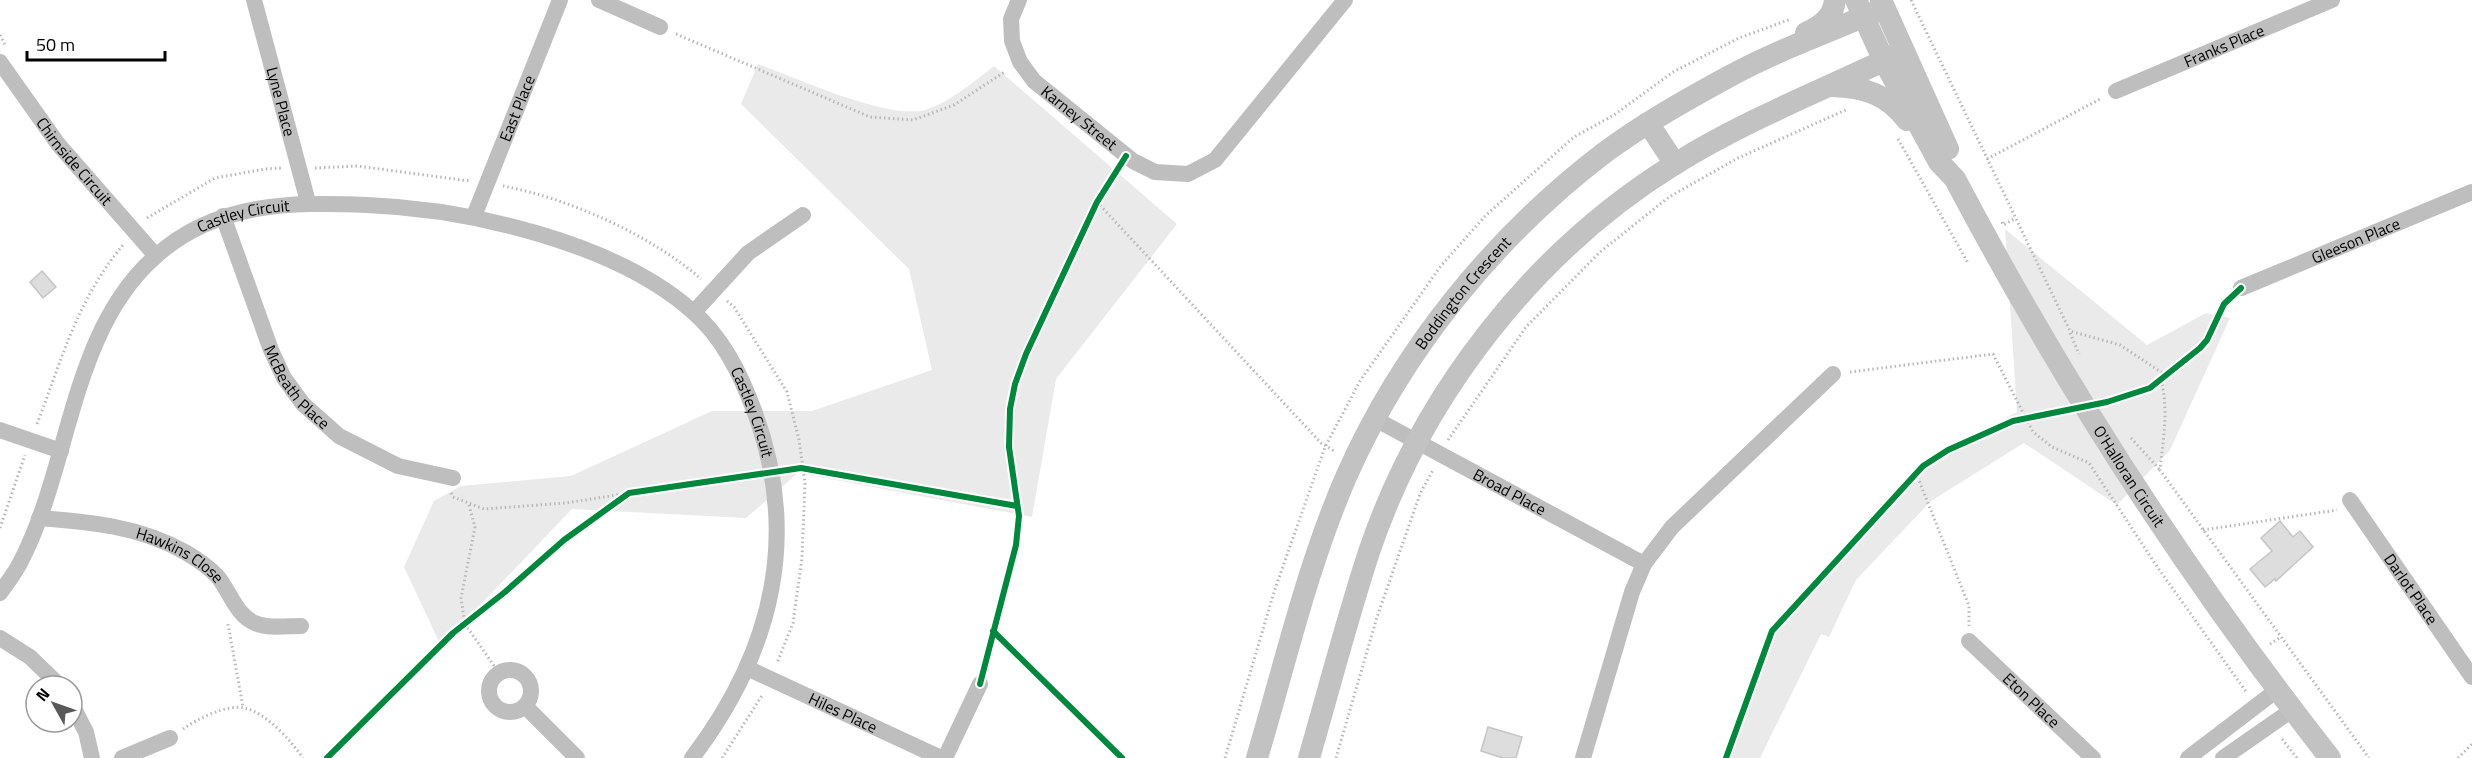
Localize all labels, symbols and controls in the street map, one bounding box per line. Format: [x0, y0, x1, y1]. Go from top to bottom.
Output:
street label: Franks Place [2180, 18, 2268, 73]
scale bar [27, 24, 165, 62]
text: 50 m [36, 31, 75, 58]
street label: Lyne Place [260, 64, 302, 139]
street label: East Place [493, 71, 541, 145]
street label: Karney Street [1036, 79, 1123, 156]
street label: Chirnside Circuit [31, 112, 118, 211]
street label: Castley Circuit [193, 193, 291, 238]
street label: Gleeson Place [2307, 211, 2404, 270]
street label: Boddington Crescent [1409, 230, 1517, 354]
street label: McBeath Place [258, 341, 335, 435]
street label: Castley Circuit [725, 362, 780, 460]
street label: O'Halloran Circuit [2088, 421, 2171, 532]
street label: Broad Place [1469, 462, 1551, 521]
street label: Hawkins Close [133, 521, 230, 588]
street label: Darlot Place [2378, 549, 2444, 629]
street label: Eton Place [1997, 667, 2066, 733]
north arrow [24, 674, 84, 734]
text: N [30, 682, 55, 706]
street label: Hiles Place [805, 686, 881, 739]

